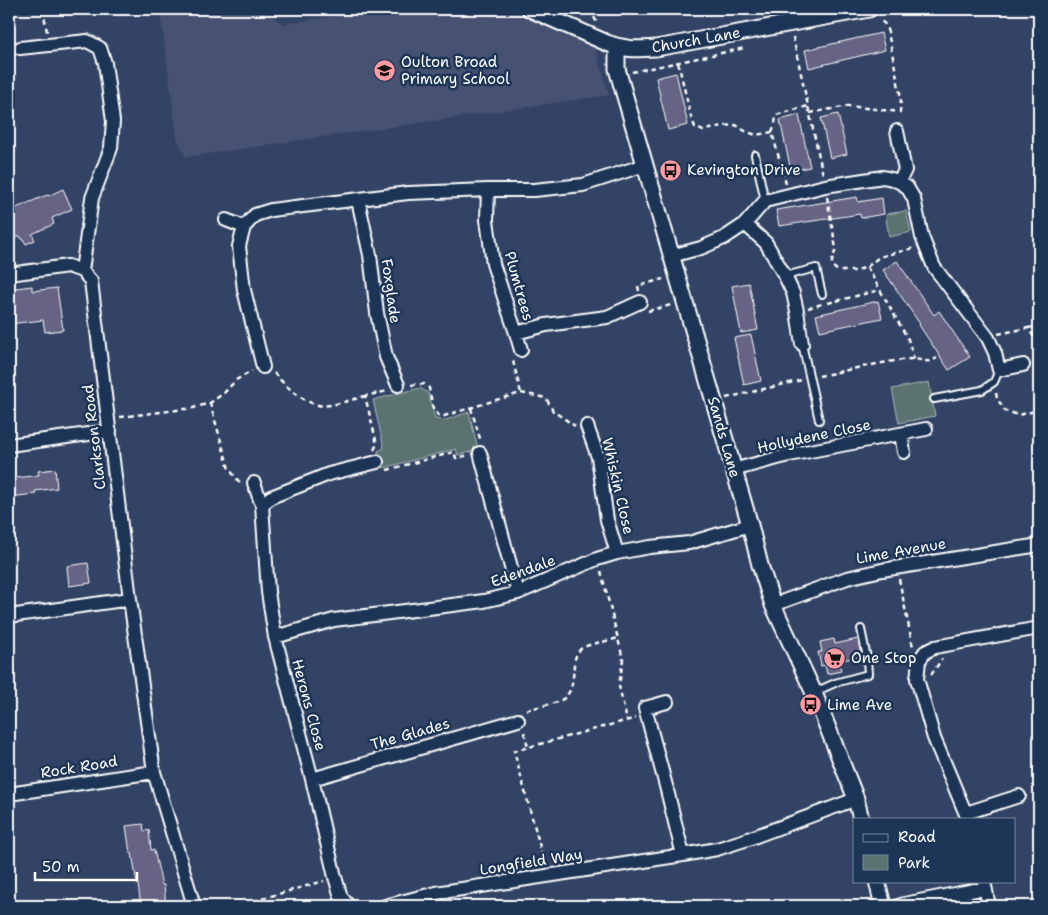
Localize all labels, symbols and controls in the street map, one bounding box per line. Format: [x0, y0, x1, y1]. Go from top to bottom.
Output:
street label: Church Lane [650, 22, 742, 58]
place label: Oulton Broad Primary School [401, 52, 510, 89]
school or university icon: Oulton Broad Primary School [373, 59, 397, 83]
bus stop icon: Kevington Drive [659, 158, 683, 182]
place label: Kevington Drive [687, 160, 801, 180]
street label: Plumtrees [500, 249, 538, 323]
street label: Foxglade [377, 257, 405, 325]
street label: Clarkson Road [78, 383, 110, 491]
street label: Sands Lane [703, 394, 745, 480]
street label: Hollydene Close [755, 414, 873, 458]
street label: Whiskin Close [597, 436, 639, 536]
street label: Lime Avenue [854, 533, 948, 569]
street label: Edendale [488, 550, 558, 592]
supermarket icon: One Stop [823, 646, 847, 670]
place label: One Stop [851, 648, 916, 668]
street label: Herons Close [287, 657, 331, 753]
bus stop icon: Lime Ave [799, 693, 823, 717]
place label: Lime Ave [827, 695, 892, 715]
street label: The Glades [368, 713, 452, 755]
street label: Rock Road [39, 751, 119, 783]
legend [853, 818, 1016, 882]
text: Road [898, 827, 936, 847]
street label: Longfield Way [478, 844, 584, 880]
scale bar [35, 850, 138, 882]
text: Park [898, 853, 930, 873]
text: 50 m [42, 857, 80, 877]

